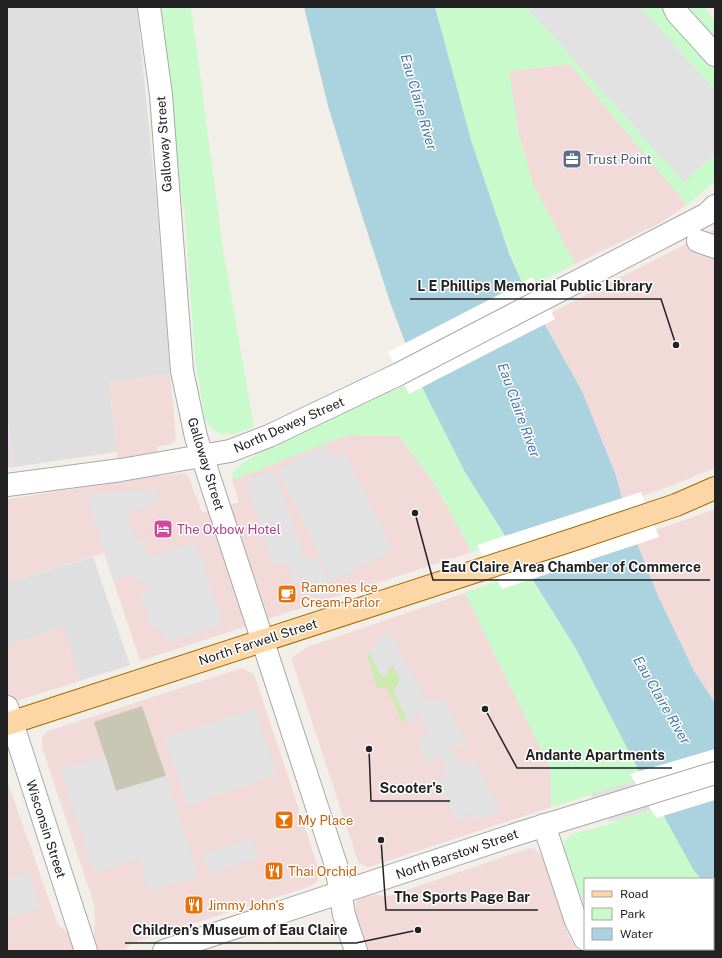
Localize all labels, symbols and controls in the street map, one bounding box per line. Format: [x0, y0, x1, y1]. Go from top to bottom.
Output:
water label: Eau Claire River [398, 52, 441, 153]
street label: Galloway Street [153, 95, 175, 193]
office icon: Trust Point [561, 148, 583, 170]
place label: Trust Point [586, 152, 652, 167]
callout: L E Phillips Memorial Public Library [410, 273, 661, 299]
text: L E Phillips Memorial Public Library [417, 278, 653, 294]
water label: Eau Claire River [494, 361, 544, 460]
street label: North Dewey Street [231, 394, 347, 456]
street label: Galloway Street [185, 416, 227, 512]
hotel icon: The Oxbow Hotel [152, 518, 174, 540]
place label: The Oxbow Hotel [177, 522, 281, 537]
callout: Eau Claire Area Chamber of Commerce [433, 554, 710, 580]
text: Eau Claire Area Chamber of Commerce [441, 559, 701, 575]
place label: Ramones Ice Cream Parlor [301, 580, 380, 610]
cafe icon: Ramones Ice Cream Parlor [276, 583, 298, 605]
street label: North Farwell Street [197, 616, 319, 668]
water label: Eau Claire River [630, 653, 694, 748]
callout: Andante Apartments [517, 742, 672, 768]
text: Andante Apartments [525, 747, 665, 763]
callout: Scooter's [371, 775, 450, 801]
street label: Wisconsin Street [23, 778, 69, 880]
text: Scooter's [380, 780, 442, 796]
bar icon: My Place [273, 809, 295, 831]
place label: My Place [298, 813, 353, 828]
street label: North Barstow Street [394, 826, 520, 882]
restaurant icon: Thai Orchid [263, 860, 285, 882]
place label: Thai Orchid [288, 864, 357, 879]
legend [584, 878, 714, 950]
callout: The Sports Page Bar [386, 884, 538, 910]
text: Road [620, 887, 648, 901]
text: The Sports Page Bar [394, 889, 530, 905]
restaurant icon: Jimmy John's [183, 894, 205, 916]
place label: Jimmy John's [208, 898, 284, 913]
text: Park [620, 907, 646, 921]
callout: Children’s Museum of Eau Claire [125, 917, 356, 943]
text: Children’s Museum of Eau Claire [132, 922, 348, 938]
text: Water [620, 927, 654, 941]

